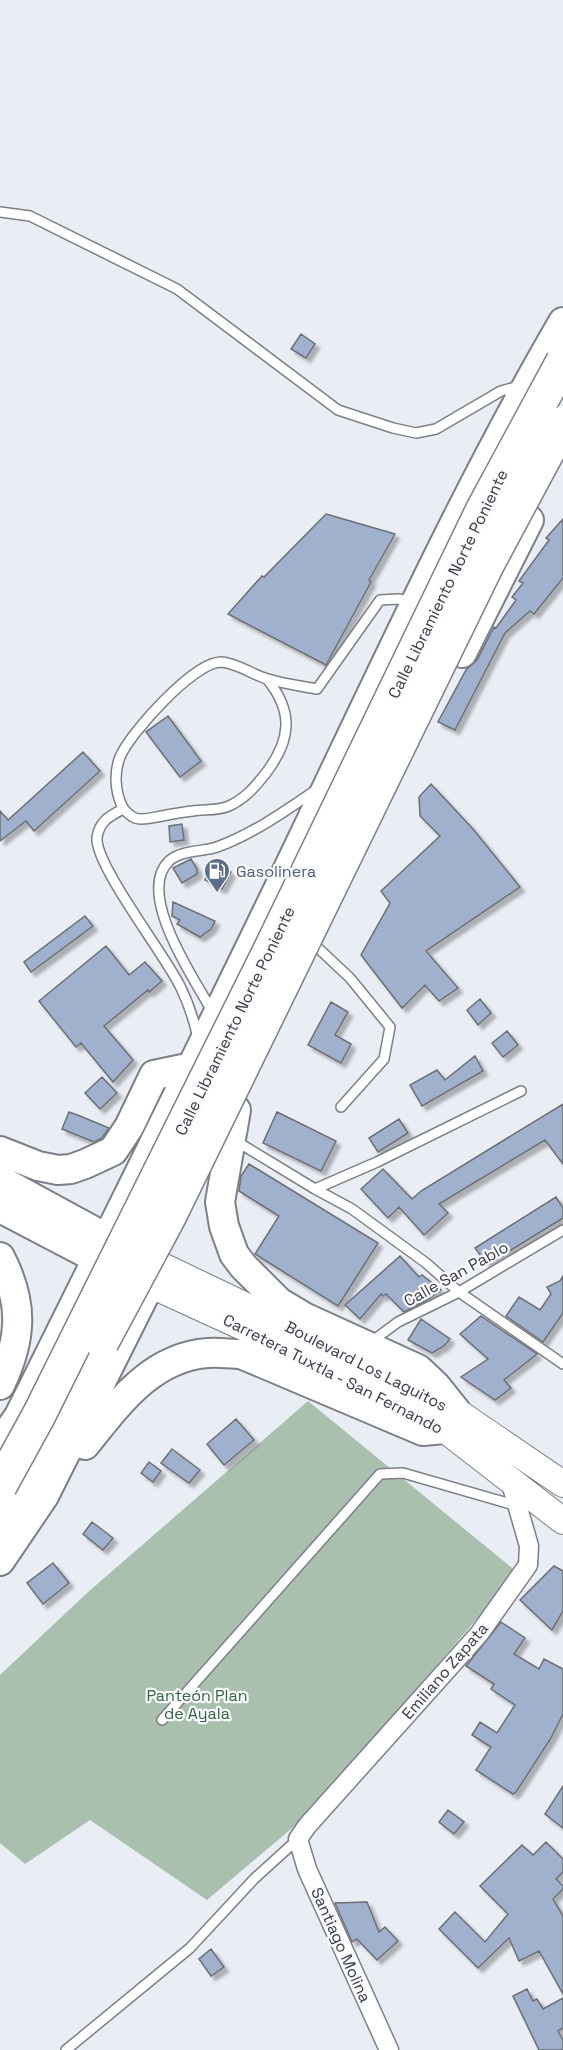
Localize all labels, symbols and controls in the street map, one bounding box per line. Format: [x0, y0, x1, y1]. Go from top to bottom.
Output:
street label: Calle Libramiento Norte Poniente [383, 466, 513, 702]
fuel station icon: Gasolinera [202, 856, 232, 894]
place label: Gasolinera [236, 861, 316, 882]
street label: Calle Libramiento Norte Poniente [170, 903, 300, 1139]
street label: Calle San Pablo [400, 1237, 512, 1311]
street label: Carretera Tuxtla - San Fernando [219, 1309, 447, 1439]
street label: Boulevard Los Laguitos [281, 1316, 451, 1416]
street label: Emiliano Zapata [397, 1618, 493, 1724]
park label: Panteón Plan de Ayala [146, 1685, 248, 1724]
street label: Santiago Molina [306, 1884, 376, 2006]

